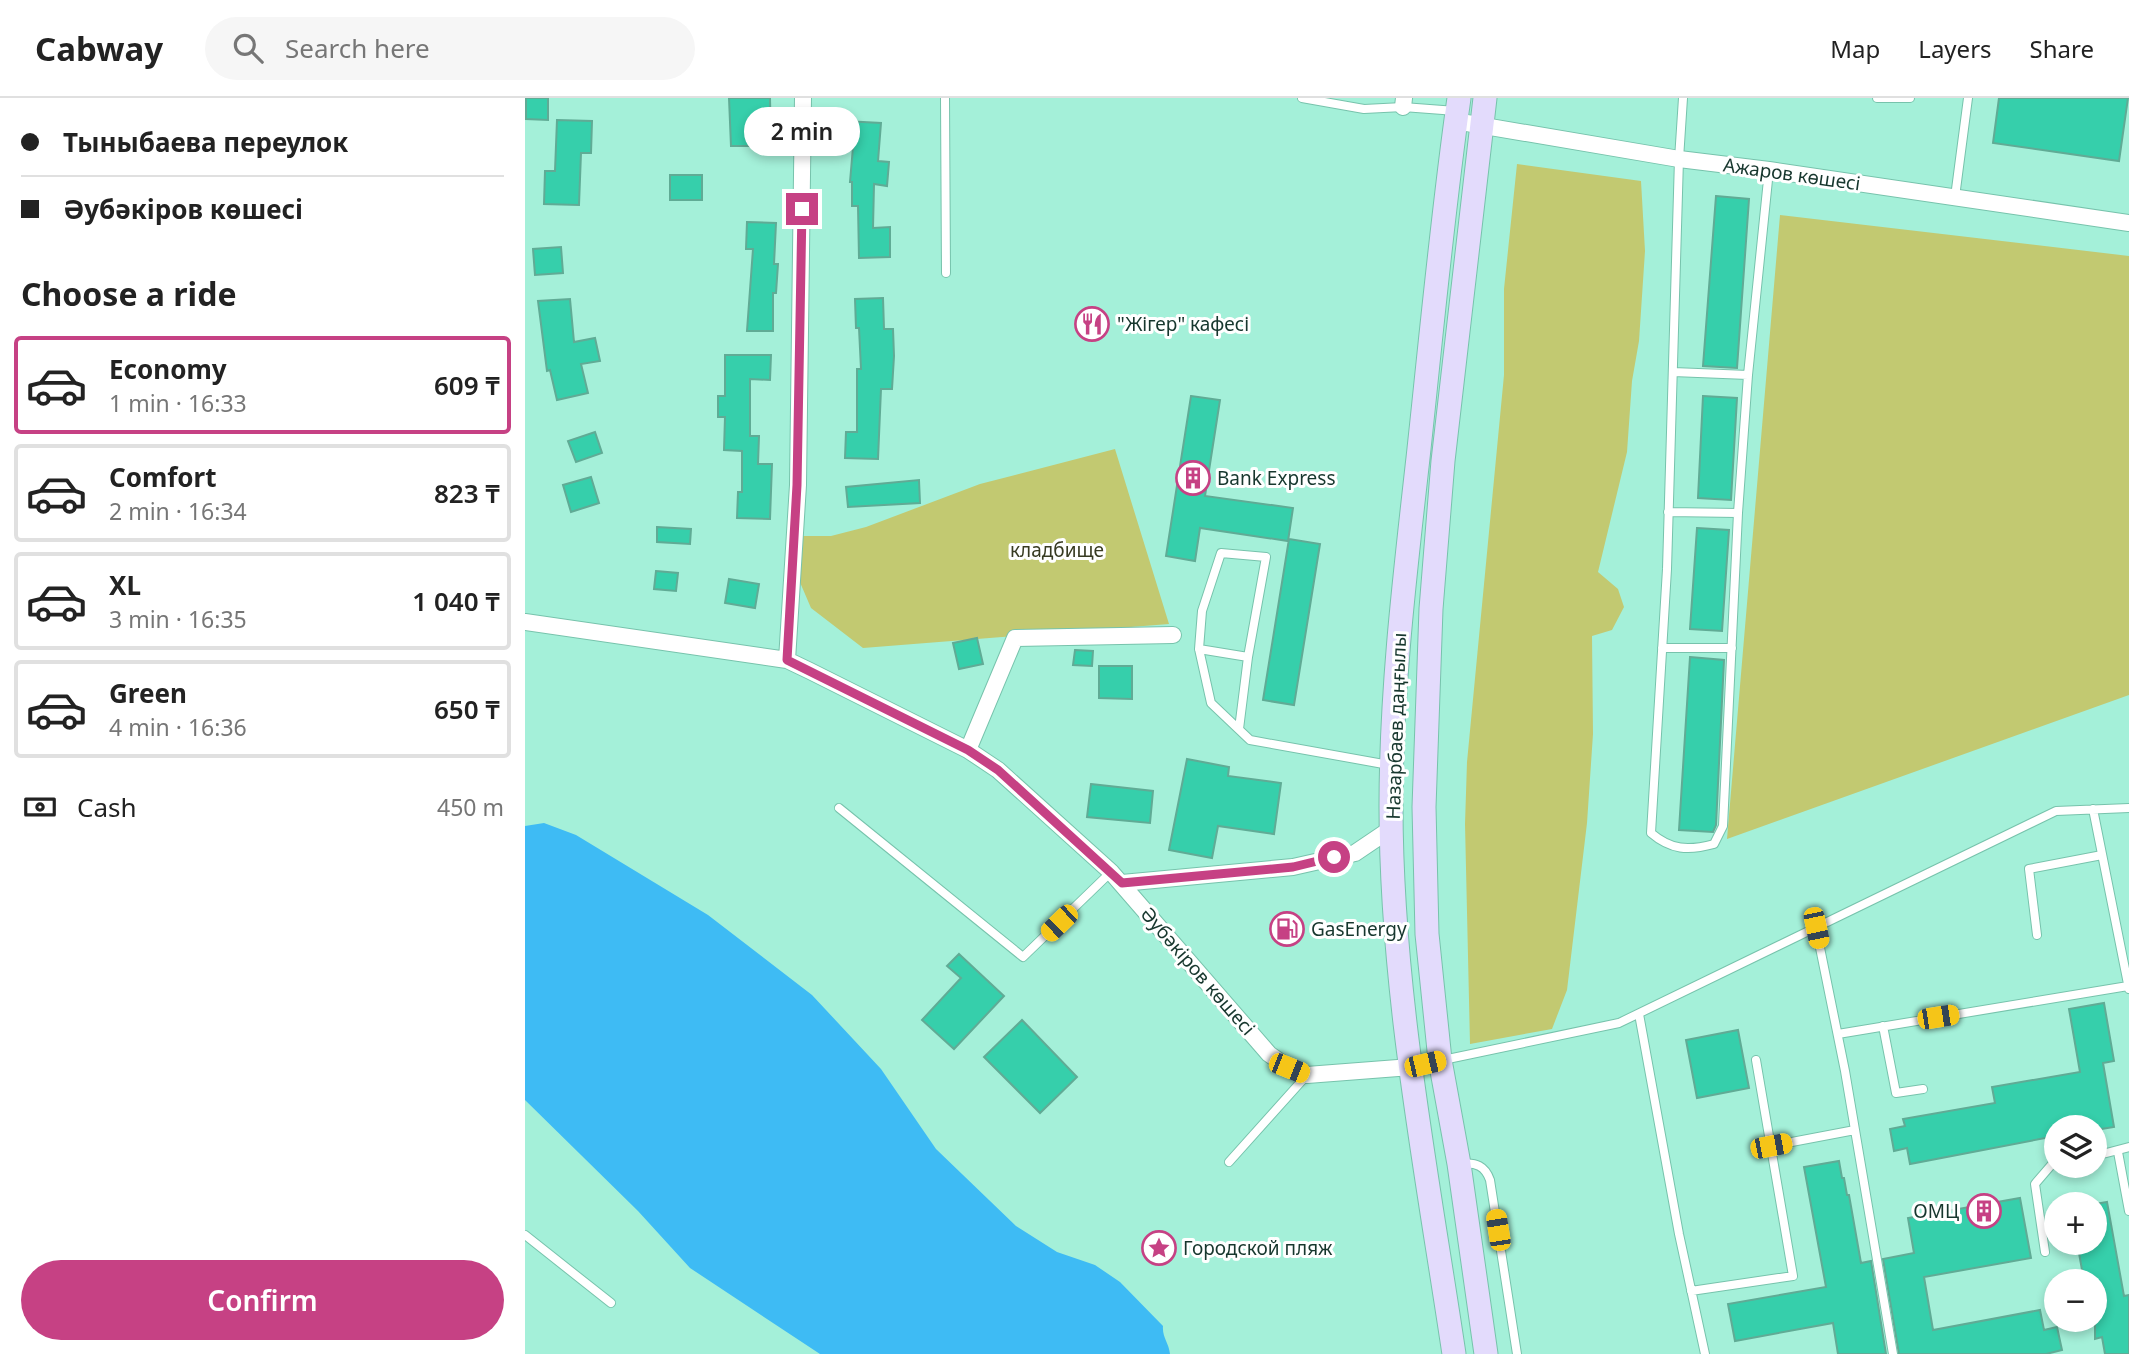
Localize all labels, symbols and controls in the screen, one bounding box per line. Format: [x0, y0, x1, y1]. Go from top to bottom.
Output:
search box [205, 17, 695, 80]
text: Cabway [35, 26, 163, 71]
icon: search [229, 29, 267, 67]
text: Search here [285, 30, 430, 66]
text: Map [1830, 32, 1880, 65]
text: Layers [1918, 32, 1992, 65]
text: Share [2030, 32, 2094, 65]
callout: 2 min [744, 108, 860, 156]
text: 2 min [771, 115, 833, 147]
text: Тыныбаева переулок [63, 124, 348, 160]
street label: Ажаров көшесі [1722, 152, 1862, 196]
text: Әубәкіров көшесі [63, 191, 303, 227]
route end [786, 193, 818, 225]
text: Choose a ride [21, 272, 237, 315]
restaurant icon: "Жігер" кафесі [1073, 305, 1111, 343]
place label: "Жігер" кафесі [1117, 311, 1249, 337]
text: Economy [109, 351, 227, 387]
icon: car [25, 354, 88, 417]
text: 609 ₸ [434, 367, 500, 403]
text: 1 min · 16:33 [109, 387, 247, 419]
text: Comfort [109, 459, 217, 495]
building icon: Bank Express [1174, 459, 1212, 497]
icon: car [25, 462, 88, 525]
place label: Bank Express [1217, 465, 1336, 491]
text: 823 ₸ [434, 475, 500, 511]
text: 2 min · 16:34 [109, 495, 247, 527]
park label: кладбище [1010, 537, 1104, 563]
text: XL [109, 567, 141, 603]
icon: car [25, 570, 88, 633]
text: 1 040 ₸ [412, 583, 500, 619]
text: 3 min · 16:35 [109, 603, 247, 635]
street label: Назарбаев даңғылы [1380, 632, 1412, 820]
text: Green [109, 675, 187, 711]
icon: car [25, 678, 88, 741]
text: 650 ₸ [434, 691, 500, 727]
text: 4 min · 16:36 [109, 711, 247, 743]
icon: cash [21, 788, 59, 826]
text: Cash [77, 789, 137, 825]
text: 450 m [437, 791, 504, 823]
route start [1318, 841, 1350, 873]
car [1037, 901, 1082, 945]
street label: Әубәкіров көшесі [1135, 901, 1261, 1041]
car [1802, 905, 1831, 951]
fuel station icon: GasEnergy [1268, 910, 1306, 948]
place label: GasEnergy [1311, 916, 1407, 942]
car [1916, 1003, 1961, 1031]
car [1403, 1049, 1448, 1079]
car [1266, 1050, 1313, 1086]
map controls [2044, 1115, 2107, 1332]
button: layers [2044, 1115, 2107, 1178]
car [1749, 1132, 1794, 1160]
building icon: ОМЦ [1965, 1192, 2003, 1230]
button: + [2044, 1192, 2107, 1255]
place label: ОМЦ [1913, 1198, 1959, 1224]
car [1485, 1208, 1512, 1252]
place icon: Городской пляж [1140, 1229, 1178, 1267]
place label: Городской пляж [1183, 1235, 1333, 1261]
button: Confirm [21, 1260, 504, 1340]
button: − [2044, 1269, 2107, 1332]

